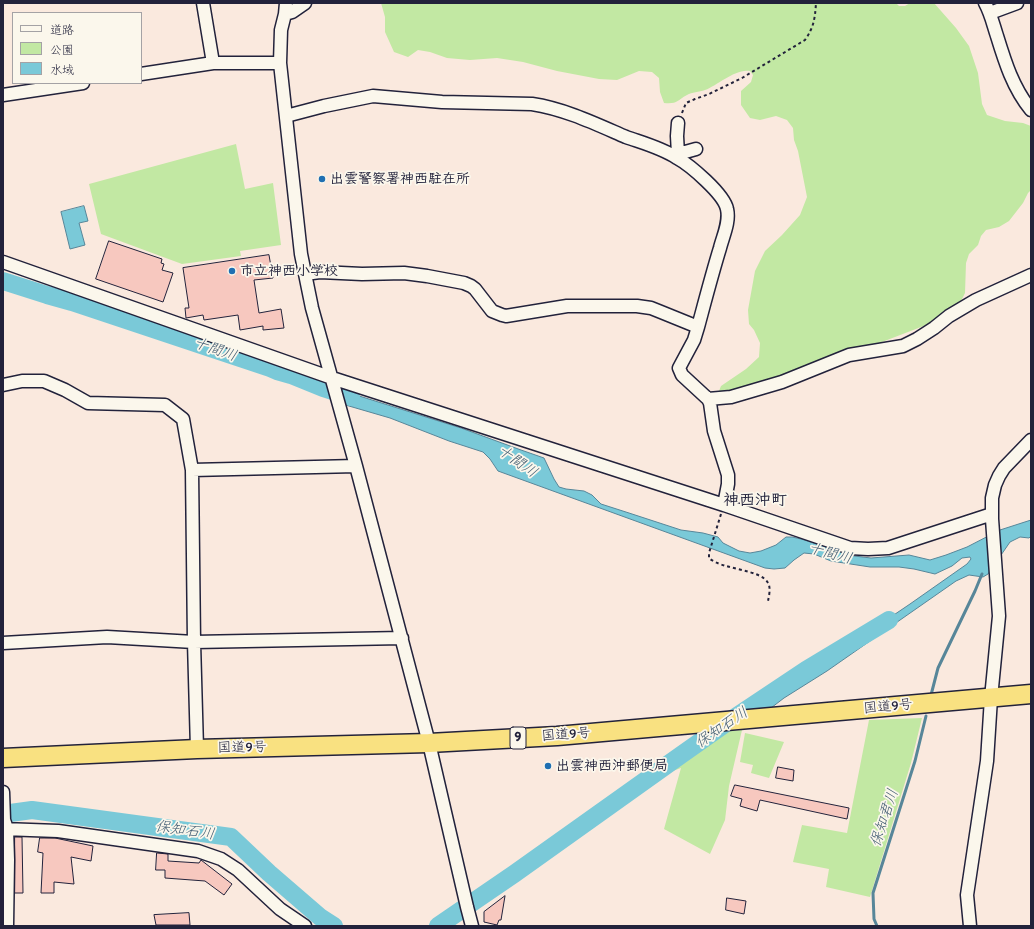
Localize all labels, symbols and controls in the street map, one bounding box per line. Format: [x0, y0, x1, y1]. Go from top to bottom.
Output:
legend [12, 12, 142, 84]
text: 道路 [50, 23, 74, 37]
text: 公園 [50, 43, 74, 57]
text: 水域 [50, 63, 74, 77]
place label: 出雲警察署神西駐在所 [330, 171, 470, 187]
marker: 出雲警察署神西駐在所 [317, 174, 327, 184]
place label: 市立神西小学校 [240, 263, 338, 279]
marker: 市立神西小学校 [227, 266, 237, 276]
water label: 十間川 [191, 334, 239, 366]
water label: 十間川 [493, 442, 541, 482]
district label: 神西沖町 [723, 491, 787, 511]
water label: 十間川 [806, 539, 854, 569]
street label: 国道9号 [863, 696, 913, 718]
water label: 保知石川 [692, 704, 752, 752]
street label: 国道9号 [541, 725, 591, 745]
road number: 9 [510, 727, 526, 749]
street label: 国道9号 [217, 739, 267, 757]
place label: 出雲神西沖郵便局 [556, 758, 668, 774]
marker: 出雲神西沖郵便局 [543, 761, 553, 771]
water label: 保知君川 [867, 787, 903, 849]
water label: 保知石川 [154, 818, 216, 844]

